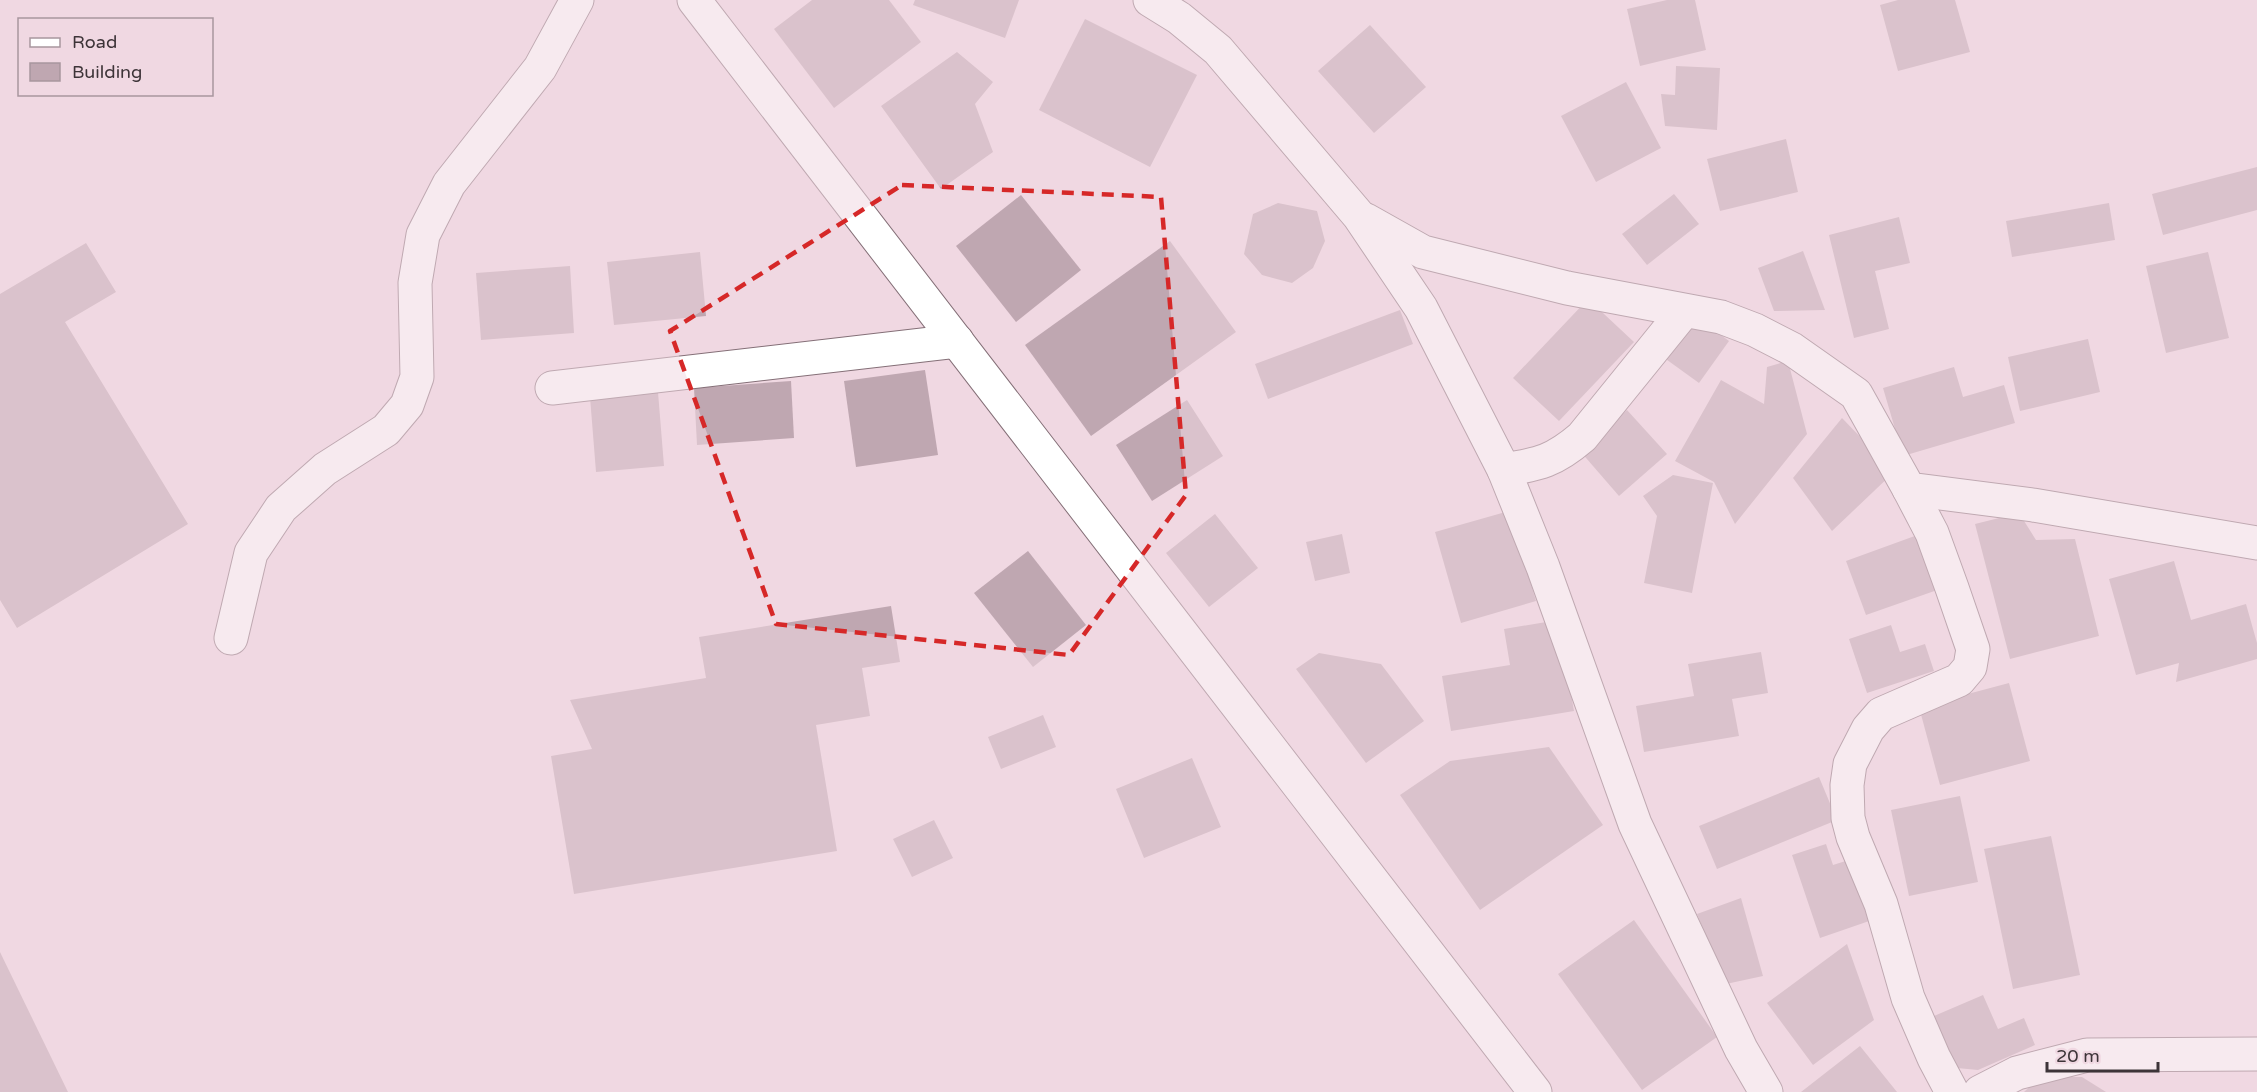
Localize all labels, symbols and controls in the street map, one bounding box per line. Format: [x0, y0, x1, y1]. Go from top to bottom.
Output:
legend [18, 18, 213, 96]
text: Road [72, 31, 117, 53]
text: Building [72, 61, 142, 83]
scale bar [2047, 1035, 2158, 1073]
text: 20 m [2056, 1045, 2100, 1067]

